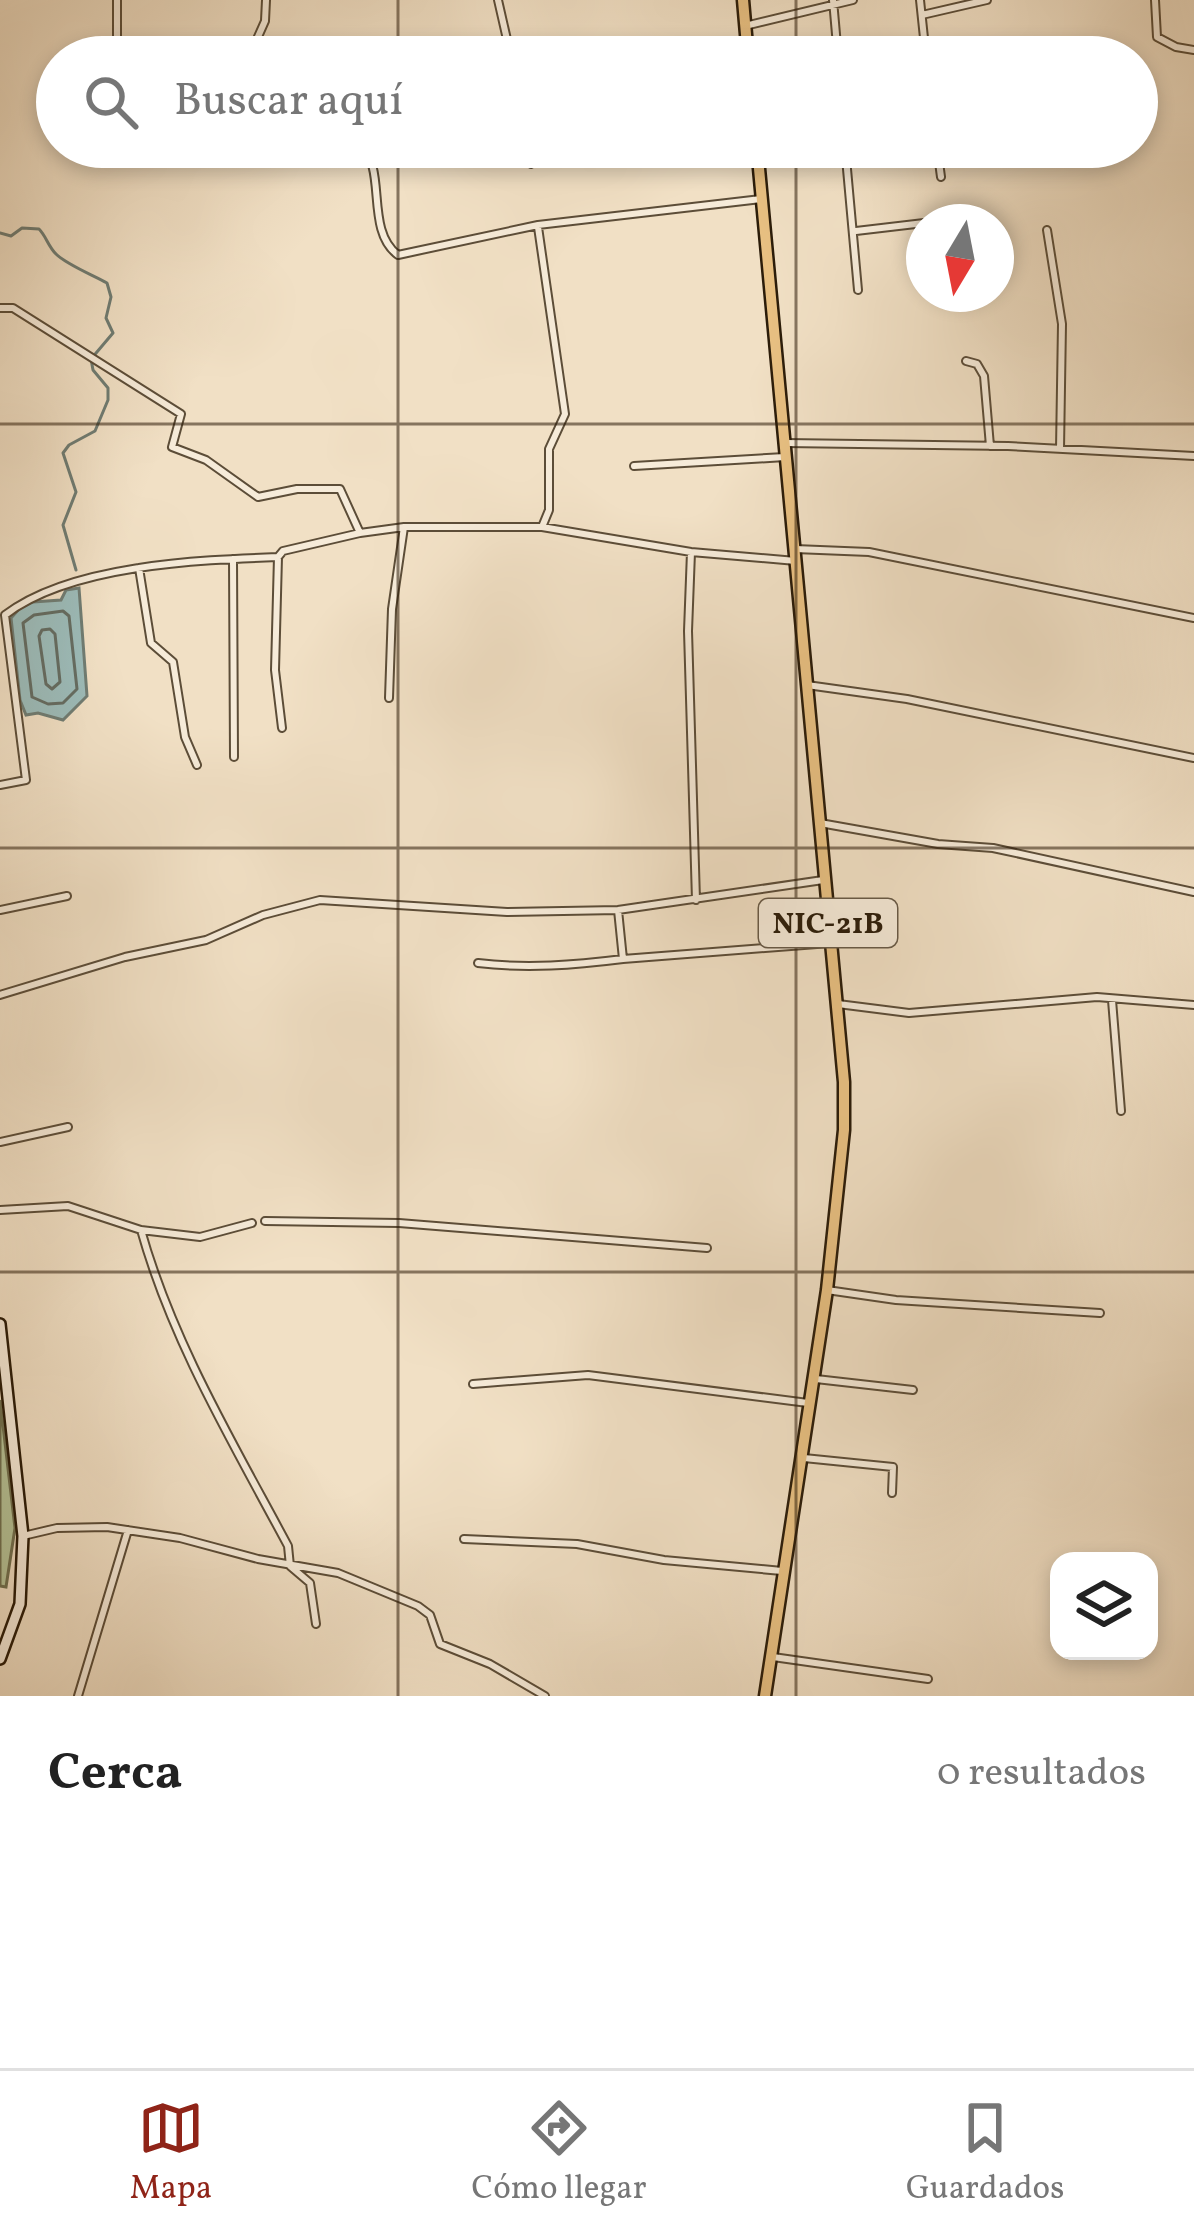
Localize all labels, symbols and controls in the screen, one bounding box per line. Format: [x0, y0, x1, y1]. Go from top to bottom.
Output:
search box [36, 36, 1158, 168]
icon: search [78, 69, 144, 135]
text: Buscar aquí [174, 71, 403, 134]
north arrow [906, 204, 1014, 312]
road number: NIC-21B [759, 899, 897, 947]
map controls [1050, 1552, 1158, 1660]
button: layers [1050, 1552, 1158, 1660]
text: Cerca [48, 1739, 183, 1810]
text: 0 resultados [937, 1747, 1146, 1801]
tab: Mapa [130, 2095, 212, 2213]
tab: Cómo llegar [472, 2095, 647, 2213]
tab: Guardados [906, 2095, 1064, 2213]

